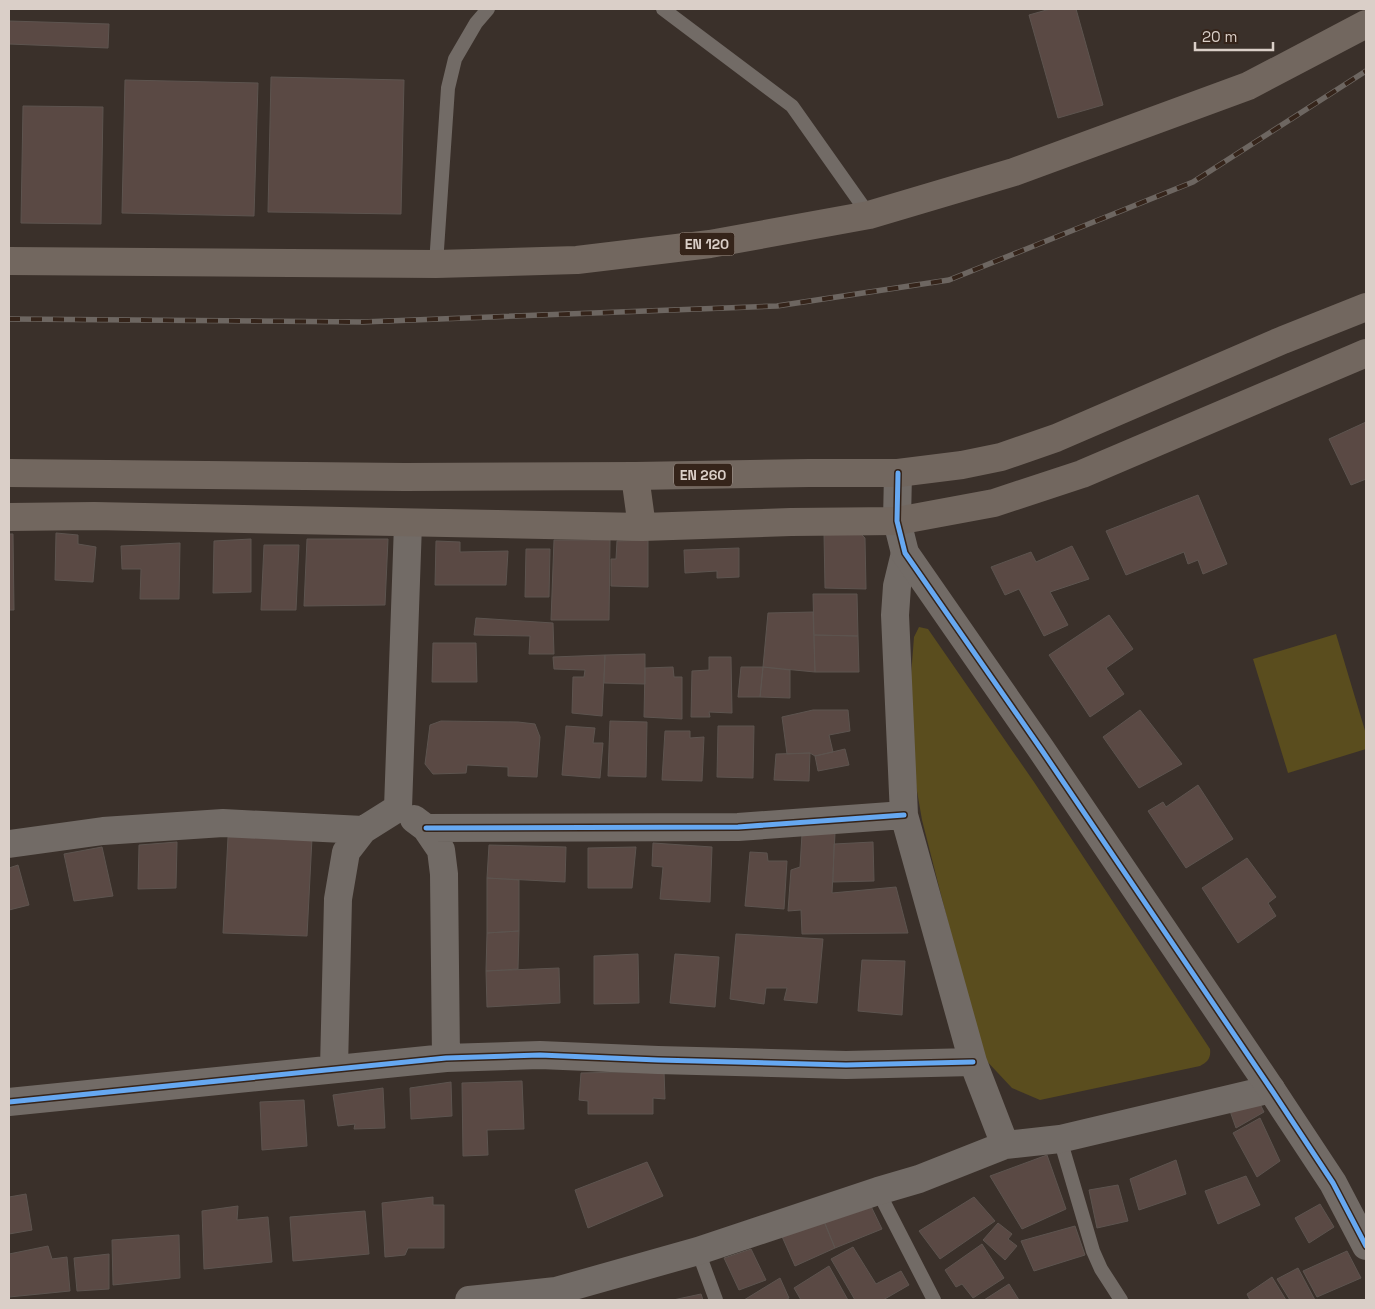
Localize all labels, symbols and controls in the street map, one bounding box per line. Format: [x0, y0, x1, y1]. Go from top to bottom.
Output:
scale bar [1195, 20, 1272, 52]
text: 20 m [1202, 27, 1237, 46]
road number: EN 120 [680, 232, 734, 255]
road number: EN 260 [674, 464, 732, 486]

